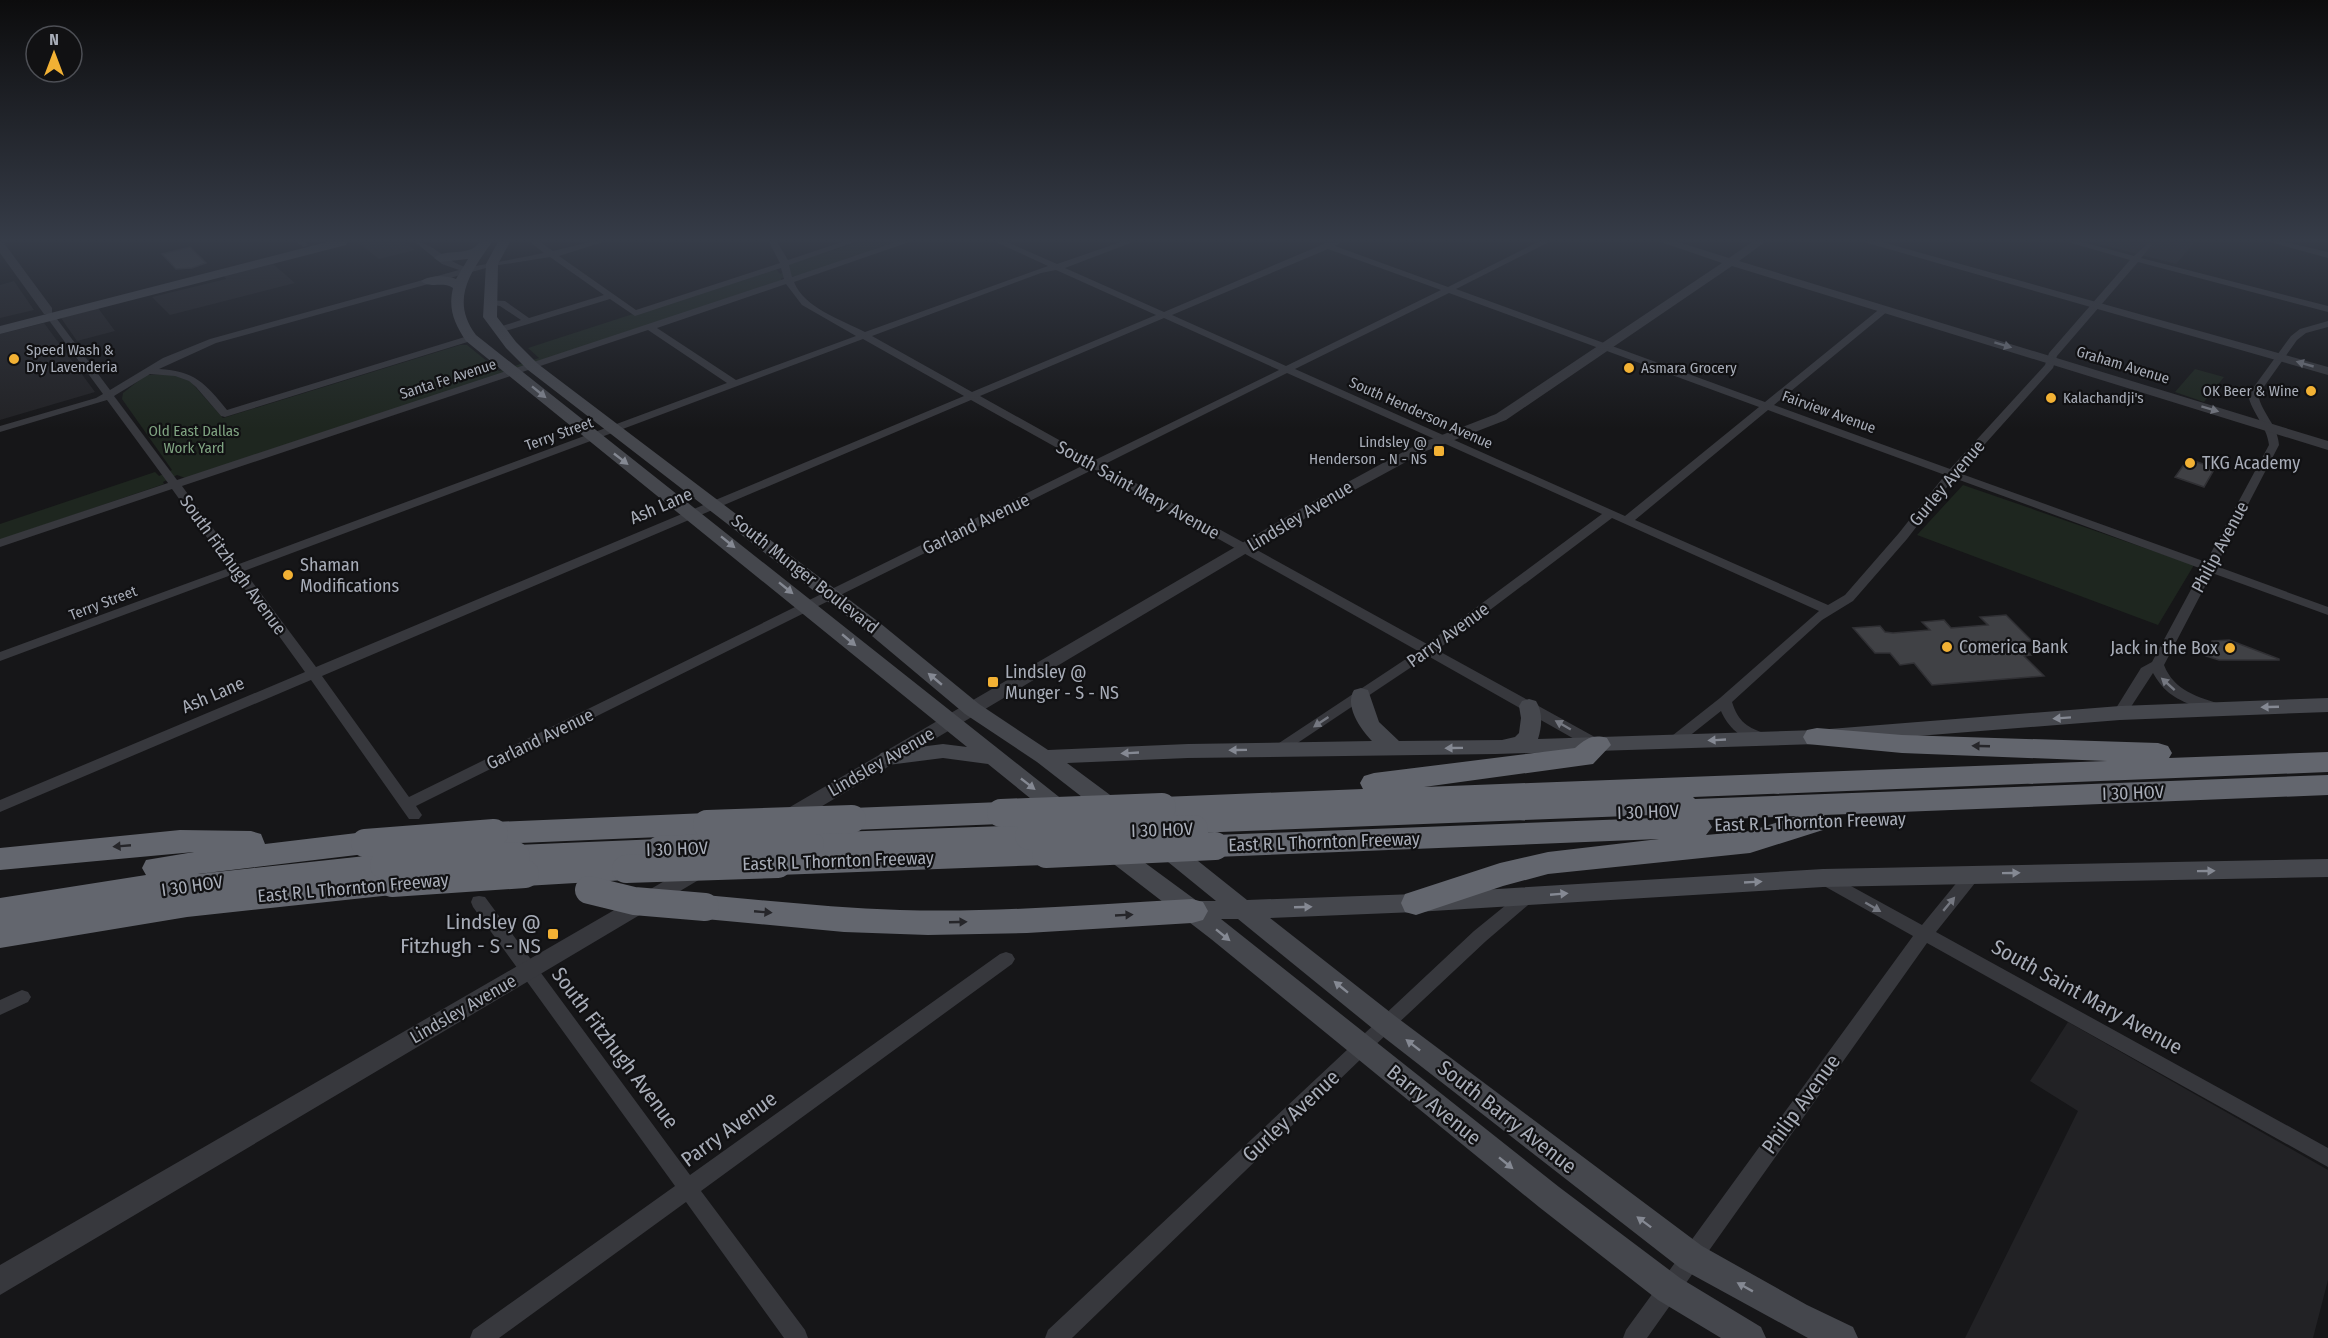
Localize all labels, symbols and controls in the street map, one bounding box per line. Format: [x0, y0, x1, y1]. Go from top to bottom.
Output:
north arrow [24, 24, 84, 84]
text: N [49, 30, 59, 49]
place label: Speed Wash & Dry Lavenderia [26, 341, 118, 376]
one-way arrow [1994, 341, 2012, 350]
street label: Graham Avenue [2074, 342, 2172, 388]
marker: Speed Wash & Dry Lavenderia [7, 352, 21, 366]
street label: Santa Fe Avenue [397, 355, 499, 403]
place label: Asmara Grocery [1641, 359, 1737, 377]
one-way arrow [2296, 359, 2314, 368]
marker: Asmara Grocery [1622, 361, 1636, 375]
street label: South Henderson Avenue [1346, 373, 1496, 453]
place label: OK Beer & Wine [2203, 382, 2299, 400]
marker: OK Beer & Wine [2304, 384, 2318, 398]
one-way arrow [531, 385, 546, 398]
street label: Fairview Avenue [1780, 387, 1878, 437]
place label: Kalachandji's [2063, 389, 2144, 407]
marker: Kalachandji's [2044, 391, 2058, 405]
one-way arrow [2201, 405, 2219, 414]
street label: Terry Street [523, 413, 596, 455]
park label: Old East Dallas Work Yard [148, 422, 240, 457]
place label: Lindsley @ Henderson - N - NS [1309, 433, 1427, 468]
street label: Gurley Avenue [1905, 435, 1990, 531]
street label: South Saint Mary Avenue [1052, 436, 1224, 544]
marker: Lindsley @ Henderson - N - NS [1432, 444, 1446, 458]
one-way arrow [614, 452, 629, 464]
place label: TKG Academy [2202, 452, 2300, 474]
marker: TKG Academy [2183, 456, 2197, 470]
street label: Lindsley Avenue [1243, 476, 1357, 556]
street label: Ash Lane [626, 483, 696, 529]
street label: Garland Avenue [919, 489, 1033, 559]
street label: South Fitzhugh Avenue [175, 491, 291, 639]
street label: Philip Avenue [2187, 497, 2253, 596]
street label: South Munger Boulevard [727, 510, 883, 638]
one-way arrow [720, 535, 736, 548]
place label: Shaman Modifications [300, 554, 400, 597]
marker: Shaman Modifications [281, 568, 295, 582]
street label: Terry Street [67, 582, 139, 624]
one-way arrow [778, 582, 794, 595]
street label: Parry Avenue [1403, 598, 1493, 672]
one-way arrow [841, 633, 856, 646]
place label: Comerica Bank [1959, 636, 2069, 658]
place label: Jack in the Box [2110, 637, 2218, 659]
marker: Comerica Bank [1940, 640, 1954, 654]
marker: Jack in the Box [2223, 641, 2237, 655]
place label: Lindsley @ Munger - S - NS [1005, 661, 1119, 704]
street label: Ash Lane [178, 672, 248, 718]
one-way arrow [927, 672, 943, 685]
marker: Lindsley @ Munger - S - NS [986, 675, 1000, 689]
one-way arrow [2160, 678, 2176, 691]
one-way arrow [2260, 702, 2279, 711]
street label: Garland Avenue [483, 704, 597, 774]
one-way arrow [2052, 713, 2071, 723]
one-way arrow [1313, 716, 1329, 727]
one-way arrow [1555, 720, 1571, 731]
street label: Lindsley Avenue [824, 723, 938, 801]
one-way arrow [1707, 736, 1726, 745]
one-way arrow [1971, 742, 1990, 751]
one-way arrow [1445, 743, 1464, 753]
one-way arrow [1229, 745, 1248, 755]
one-way arrow [1120, 749, 1139, 758]
one-way arrow [1020, 778, 1036, 791]
street label: I 30 HOV [2102, 781, 2165, 805]
street label: I 30 HOV [1617, 800, 1680, 824]
street label: East R L Thornton Freeway [1714, 808, 1906, 836]
street label: I 30 HOV [1131, 818, 1194, 842]
street label: East R L Thornton Freeway [1228, 828, 1420, 856]
street label: I 30 HOV [646, 837, 709, 861]
one-way arrow [112, 841, 131, 851]
street label: East R L Thornton Freeway [742, 847, 934, 875]
one-way arrow [2197, 866, 2216, 875]
one-way arrow [2002, 868, 2021, 878]
street label: East R L Thornton Freeway [257, 869, 449, 907]
street label: I 30 HOV [160, 871, 225, 901]
one-way arrow [1744, 877, 1763, 886]
one-way arrow [1549, 889, 1568, 899]
one-way arrow [1942, 896, 1955, 912]
one-way arrow [1865, 901, 1881, 912]
one-way arrow [1294, 902, 1313, 911]
one-way arrow [754, 908, 773, 917]
place label: Lindsley @ Fitzhugh - S - NS [400, 909, 541, 959]
one-way arrow [1114, 911, 1133, 920]
one-way arrow [948, 918, 967, 927]
marker: Lindsley @ Fitzhugh - S - NS [546, 927, 560, 941]
one-way arrow [1215, 928, 1230, 941]
street label: South Saint Mary Avenue [1987, 934, 2187, 1060]
street label: South Fitzhugh Avenue [546, 962, 684, 1134]
street label: Lindsley Avenue [406, 970, 520, 1048]
one-way arrow [1333, 981, 1349, 994]
one-way arrow [1406, 1040, 1421, 1052]
street label: Philip Avenue [1756, 1049, 1846, 1159]
street label: South Barry Avenue [1432, 1055, 1582, 1179]
street label: Barry Avenue [1382, 1059, 1486, 1151]
street label: Gurley Avenue [1237, 1064, 1345, 1168]
street label: Parry Avenue [676, 1085, 782, 1173]
one-way arrow [1498, 1156, 1514, 1169]
one-way arrow [1636, 1215, 1652, 1228]
one-way arrow [1737, 1282, 1753, 1293]

